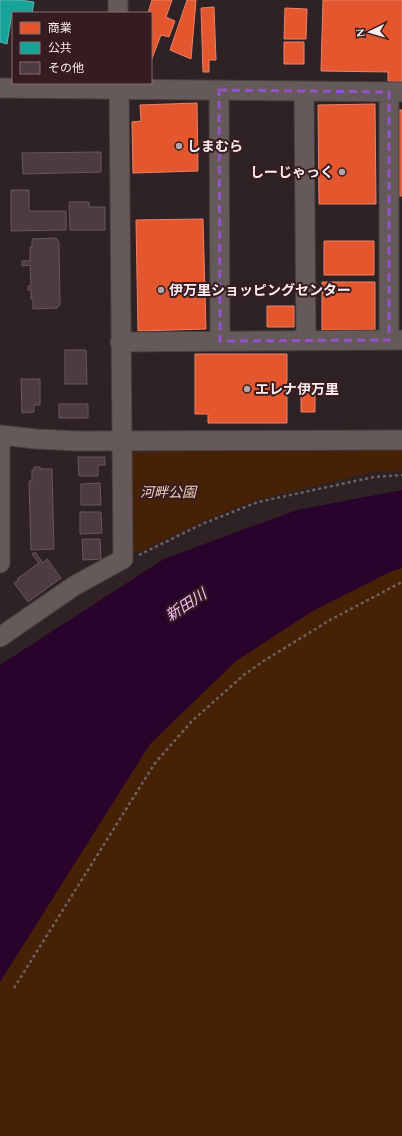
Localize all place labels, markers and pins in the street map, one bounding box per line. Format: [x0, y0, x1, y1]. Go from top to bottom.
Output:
place label: しまむら [187, 136, 243, 157]
marker: しまむら [174, 141, 184, 151]
place label: しーじゃっく [250, 162, 334, 183]
marker: しーじゃっく [337, 167, 347, 177]
place label: 伊万里ショッピングセンター [169, 280, 351, 301]
marker: 伊万里ショッピングセンター [156, 285, 166, 295]
place label: エレナ伊万里 [255, 379, 339, 400]
marker: エレナ伊万里 [242, 384, 252, 394]

